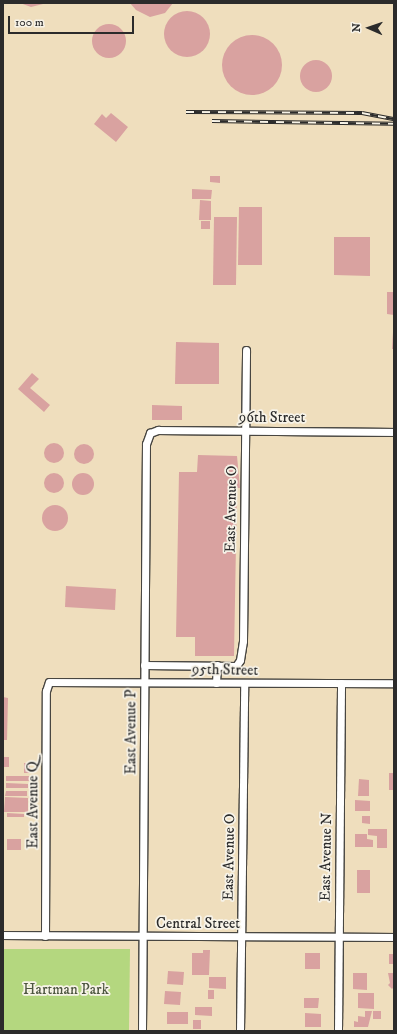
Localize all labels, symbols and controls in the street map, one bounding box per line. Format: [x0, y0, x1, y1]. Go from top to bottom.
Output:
scale bar [10, 8, 136, 34]
north arrow [349, 8, 389, 48]
text: 100 m [15, 15, 44, 30]
text: N [350, 23, 364, 32]
street label: 96th Street [239, 409, 305, 427]
street label: East Avenue O [221, 465, 241, 553]
street label: 95th Street [192, 660, 258, 680]
street label: East Avenue P [122, 689, 140, 775]
street label: East Avenue Q [24, 761, 42, 849]
street label: East Avenue N [316, 812, 336, 902]
street label: East Avenue O [219, 813, 239, 901]
street label: Central Street [156, 915, 240, 933]
park label: Hartman Park [23, 981, 109, 999]

